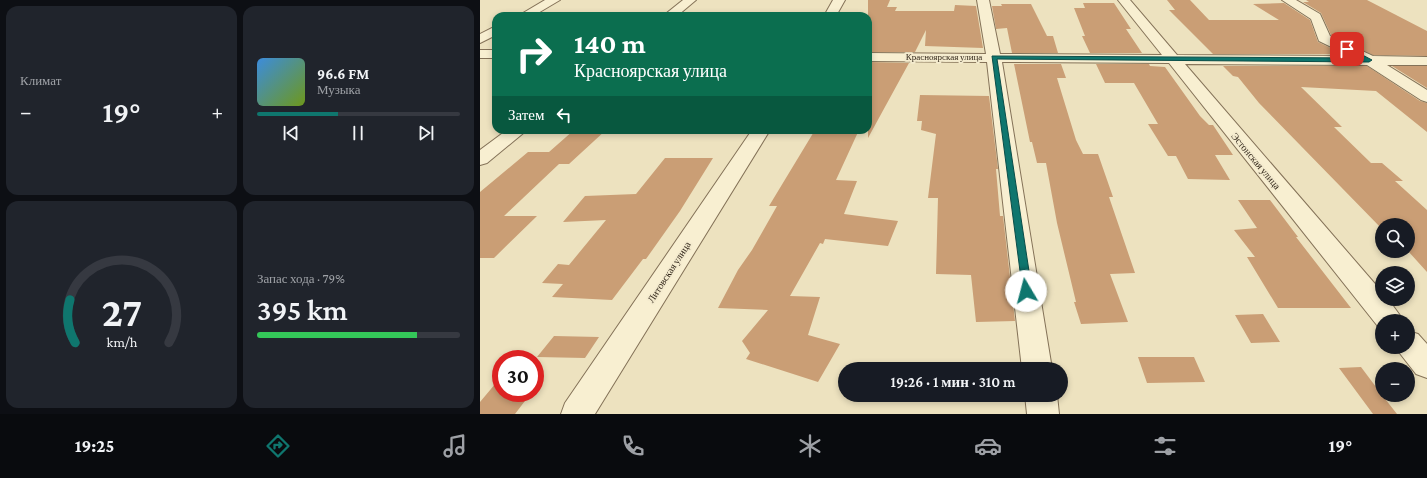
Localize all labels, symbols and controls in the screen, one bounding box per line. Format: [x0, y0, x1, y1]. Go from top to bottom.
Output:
icon: right [508, 28, 560, 80]
text: 140 m [574, 28, 646, 59]
pin [1330, 32, 1364, 66]
icon: arrive [1336, 38, 1358, 60]
street label: Красноярская улица [906, 52, 982, 62]
text: Красноярская улица [574, 61, 727, 81]
text: 96.6 FM [317, 66, 369, 82]
text: Климат [20, 73, 61, 88]
text: Музыка [317, 82, 361, 97]
text: 19° [103, 95, 140, 128]
text: − [20, 99, 32, 124]
text: + [211, 99, 223, 124]
icon: left [553, 104, 575, 126]
text: Затем [508, 107, 545, 123]
icon: previous [280, 122, 302, 144]
icon: pause [347, 122, 369, 144]
icon: next [415, 122, 437, 144]
street label: Эстонская улица [1229, 131, 1283, 192]
map controls [1375, 218, 1415, 402]
button: search [1375, 218, 1415, 258]
street label: Литовская улица [645, 239, 693, 305]
button: layers [1375, 266, 1415, 306]
position arrow [1005, 270, 1047, 312]
text: Запас хода · 79% [257, 271, 345, 286]
text: 27 [101, 288, 142, 334]
text: 395 km [257, 293, 348, 326]
button: + [1375, 314, 1415, 354]
text: km/h [106, 333, 137, 349]
speed limit sign: 30 [492, 350, 544, 402]
button: − [1375, 362, 1415, 402]
text: 19:26 · 1 мин · 310 m [891, 374, 1015, 390]
icon: directions [264, 432, 292, 460]
icon: music [441, 432, 469, 460]
icon: phone [619, 432, 647, 460]
icon: climate [796, 432, 824, 460]
icon: car [974, 432, 1002, 460]
icon: filters [1151, 432, 1179, 460]
text: 19:25 [75, 436, 114, 456]
text: 19° [1329, 436, 1352, 456]

